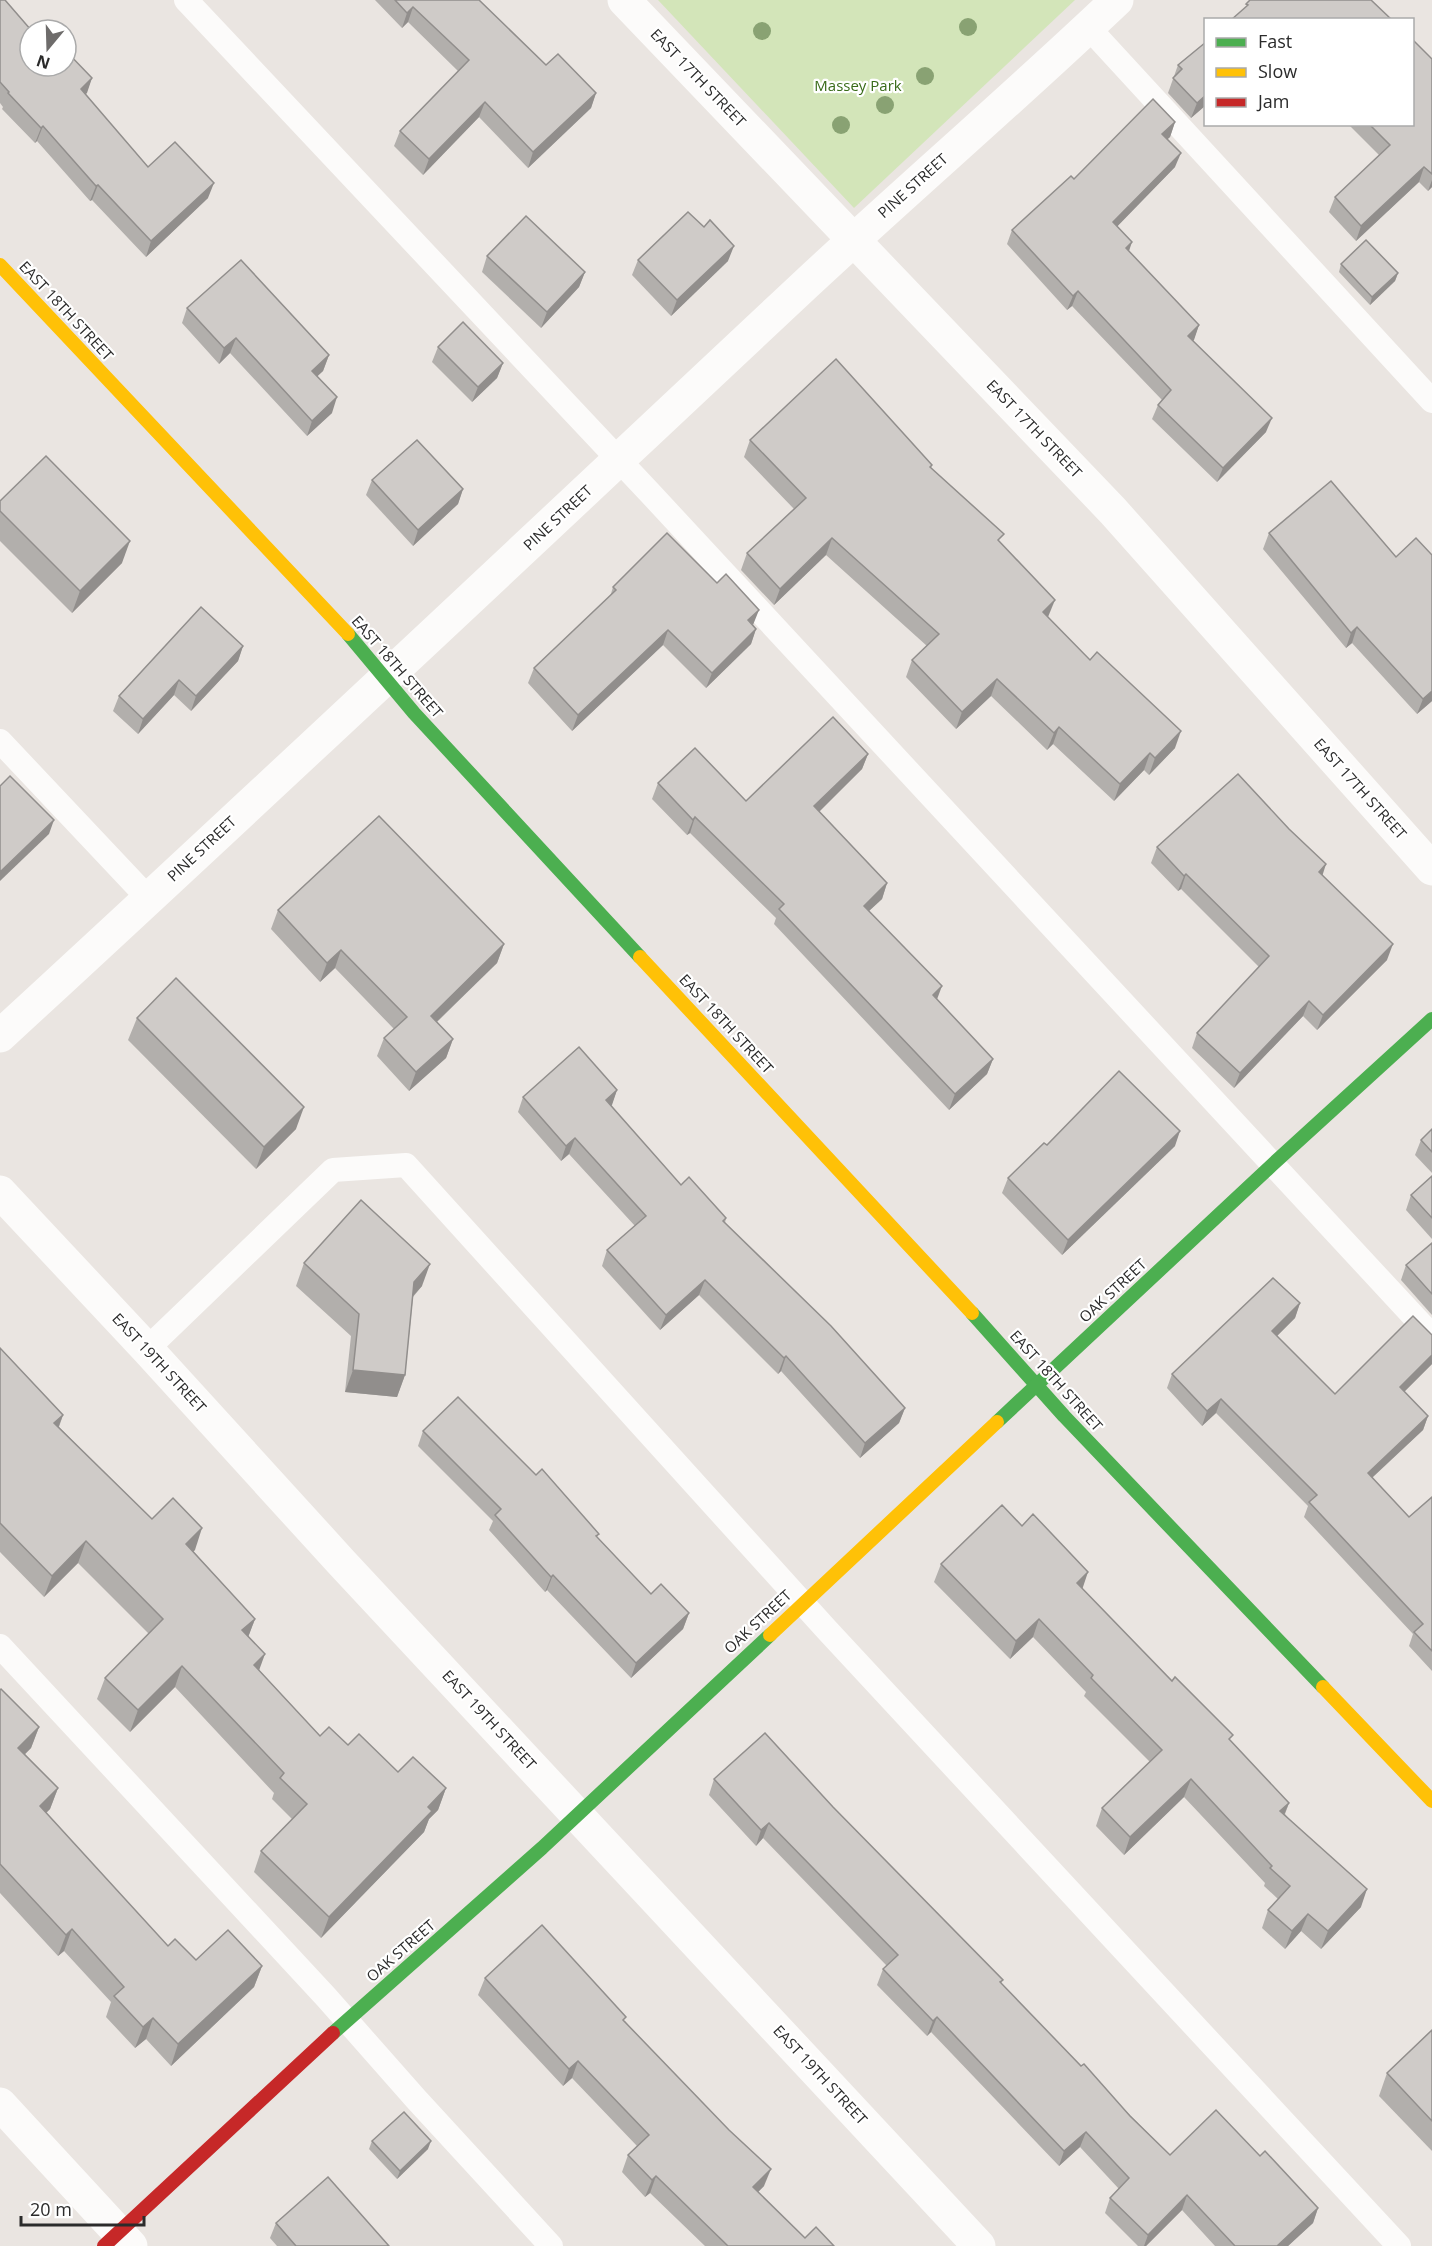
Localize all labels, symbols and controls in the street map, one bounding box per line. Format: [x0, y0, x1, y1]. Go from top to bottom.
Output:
north arrow [18, 18, 78, 78]
legend [1204, 18, 1414, 126]
street label: EAST 17TH STREET [647, 24, 751, 131]
text: Fast [1258, 29, 1292, 53]
text: N [33, 50, 53, 75]
text: Slow [1258, 59, 1297, 83]
park label: Massey Park [814, 75, 902, 95]
text: Jam [1256, 89, 1290, 113]
street label: PINE STREET [873, 148, 952, 222]
street label: EAST 18TH STREET [15, 256, 119, 365]
street label: EAST 17TH STREET [983, 375, 1087, 482]
street label: PINE STREET [519, 480, 597, 554]
street label: EAST 18TH STREET [348, 611, 448, 722]
street label: EAST 17TH STREET [1310, 734, 1412, 844]
street label: PINE STREET [163, 811, 241, 885]
street label: EAST 18TH STREET [675, 969, 779, 1078]
street label: OAK STREET [1074, 1254, 1151, 1327]
street label: EAST 19TH STREET [108, 1308, 212, 1417]
street label: EAST 18TH STREET [1006, 1326, 1108, 1436]
street label: OAK STREET [719, 1585, 796, 1658]
street label: EAST 19TH STREET [438, 1665, 542, 1774]
street label: OAK STREET [362, 1914, 439, 1986]
street label: EAST 19TH STREET [769, 2020, 873, 2129]
scale bar [21, 2189, 144, 2227]
text: 20 m [30, 2197, 72, 2221]

